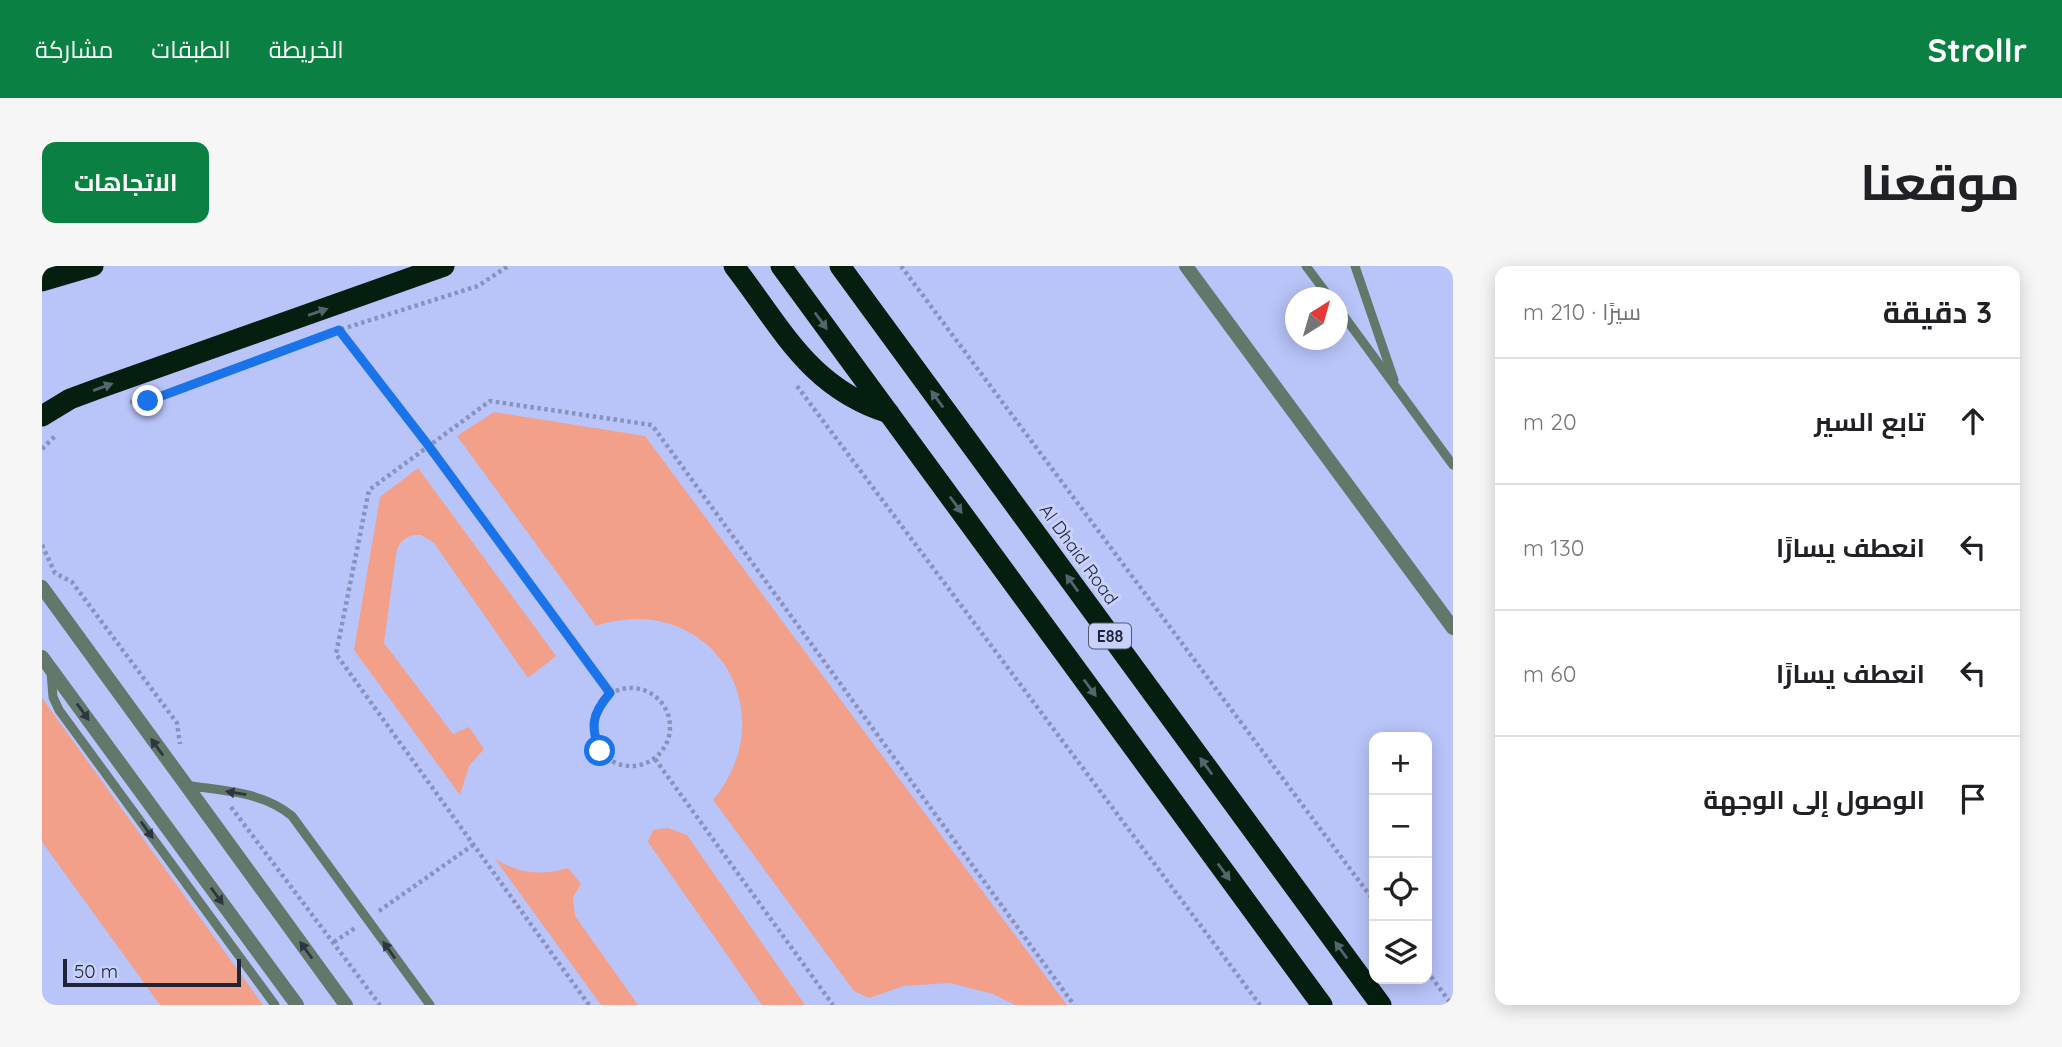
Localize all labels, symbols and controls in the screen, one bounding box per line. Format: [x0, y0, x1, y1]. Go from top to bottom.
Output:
text: Strollr [1927, 29, 2027, 70]
text: مشاركة [35, 34, 113, 64]
text: الطبقات [151, 34, 231, 64]
text: الخريطة [269, 34, 344, 64]
button: الاتجاهات [42, 142, 209, 223]
text: موقعنا [1860, 151, 2020, 212]
north arrow [1285, 287, 1348, 350]
text: 3 دقيقة [1883, 293, 1992, 331]
text: سيرًا · 210 m [1523, 297, 1641, 326]
one-way arrow [308, 306, 329, 317]
one-way arrow [814, 312, 828, 330]
one-way arrow [93, 381, 114, 392]
route end [132, 385, 163, 416]
one-way arrow [930, 391, 945, 409]
icon: ahead [1954, 402, 1992, 440]
text: تابع السير [1814, 405, 1925, 438]
text: 20 m [1523, 407, 1577, 436]
one-way arrow [949, 495, 963, 514]
street label: Al Dhaid Road [1035, 499, 1123, 609]
icon: left [1954, 528, 1992, 566]
text: انعطف يسارًا [1776, 531, 1925, 564]
text: 130 m [1523, 533, 1585, 562]
one-way arrow [1065, 574, 1079, 592]
road number: E88 [1089, 624, 1131, 648]
icon: left [1954, 654, 1992, 692]
text: انعطف يسارًا [1776, 657, 1925, 690]
text: 60 m [1523, 659, 1576, 688]
one-way arrow [1083, 679, 1097, 697]
one-way arrow [75, 703, 89, 721]
map controls [1369, 732, 1432, 984]
button: + [1369, 732, 1432, 795]
route start [584, 735, 615, 766]
one-way arrow [150, 738, 164, 756]
one-way arrow [1199, 757, 1213, 776]
icon: arrive [1954, 780, 1992, 818]
text: الوصول إلى الوجهة [1703, 783, 1925, 816]
one-way arrow [224, 787, 246, 798]
button: − [1369, 795, 1432, 858]
one-way arrow [140, 821, 154, 839]
button: locate [1369, 858, 1432, 921]
one-way arrow [1217, 863, 1231, 881]
one-way arrow [210, 887, 224, 905]
button: layers [1369, 921, 1432, 984]
one-way arrow [299, 941, 313, 959]
one-way arrow [383, 941, 397, 959]
one-way arrow [1334, 941, 1348, 959]
scale bar [63, 956, 242, 988]
text: 50 m [74, 959, 118, 983]

